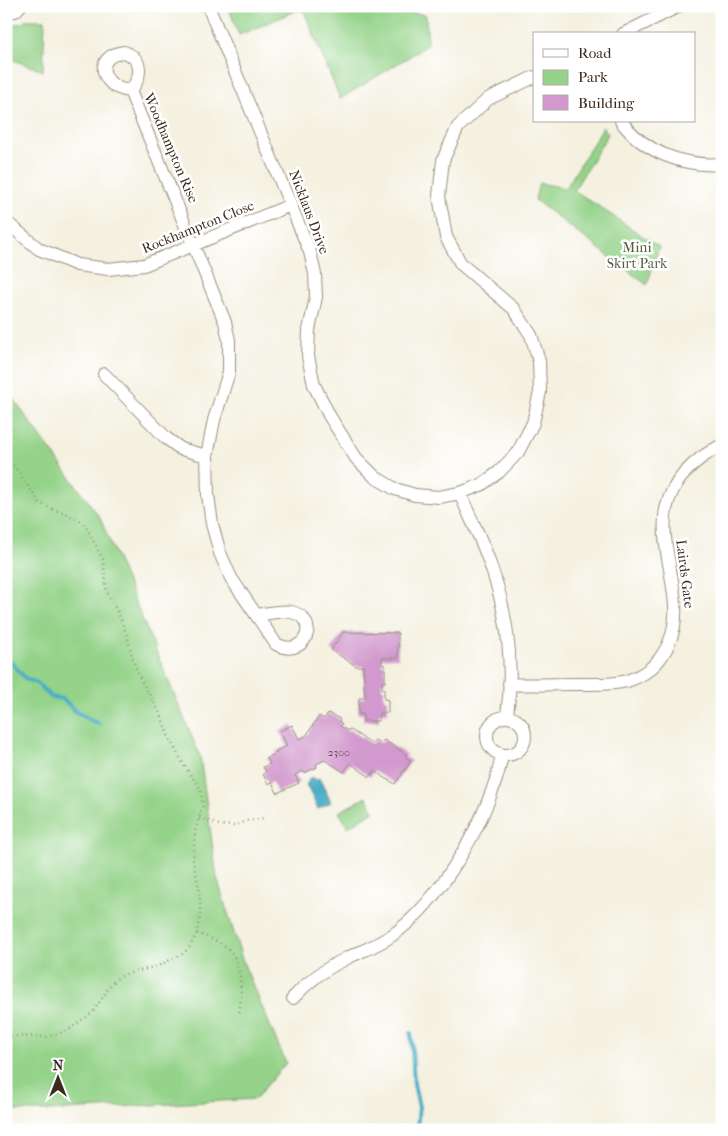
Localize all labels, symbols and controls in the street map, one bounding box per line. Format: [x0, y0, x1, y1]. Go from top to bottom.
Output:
legend [533, 32, 696, 122]
text: Road [578, 44, 612, 62]
text: Park [578, 68, 608, 86]
street label: Woodhampton Rise [140, 90, 202, 206]
text: Building [578, 94, 635, 112]
street label: Nicklaus Drive [285, 168, 333, 256]
street label: Rockhampton Close [139, 197, 257, 257]
park label: Mini Skirt Park [607, 239, 668, 272]
street label: Lairds Gate [672, 539, 698, 609]
house number: 2300 [328, 746, 350, 759]
north arrow [32, 1054, 82, 1104]
text: N [53, 1057, 64, 1074]

